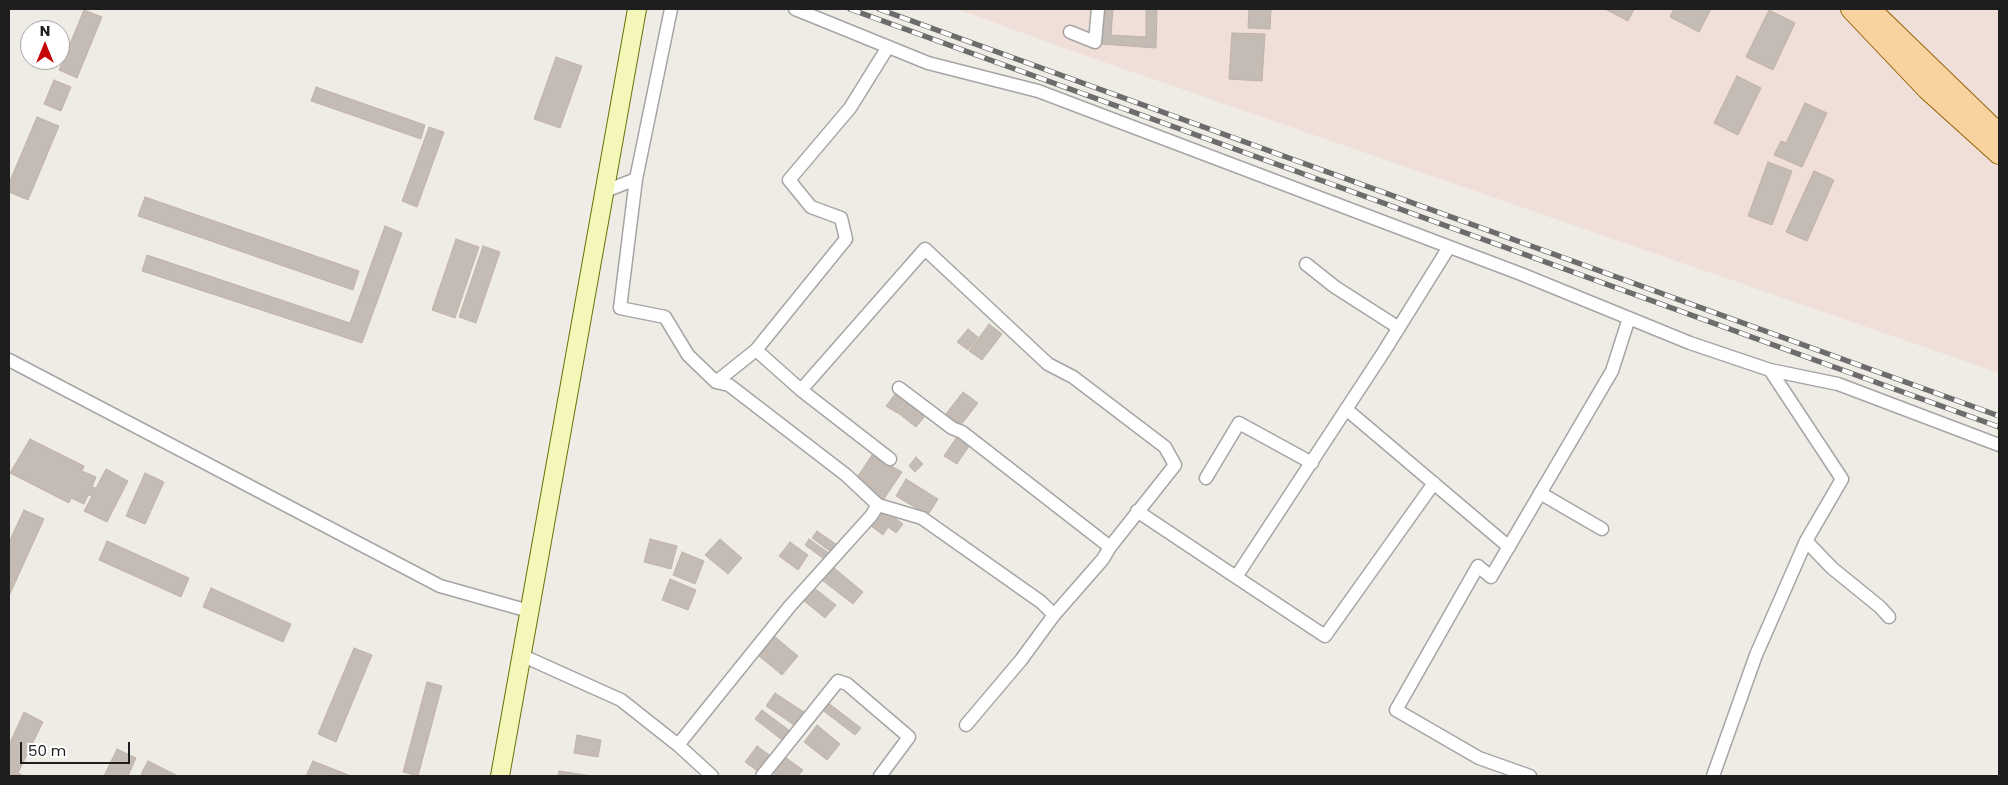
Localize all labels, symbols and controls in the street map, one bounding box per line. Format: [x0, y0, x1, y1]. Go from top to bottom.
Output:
north arrow [20, 20, 70, 70]
text: N [40, 21, 50, 41]
scale bar [22, 732, 132, 764]
text: 50 m [28, 740, 66, 761]

